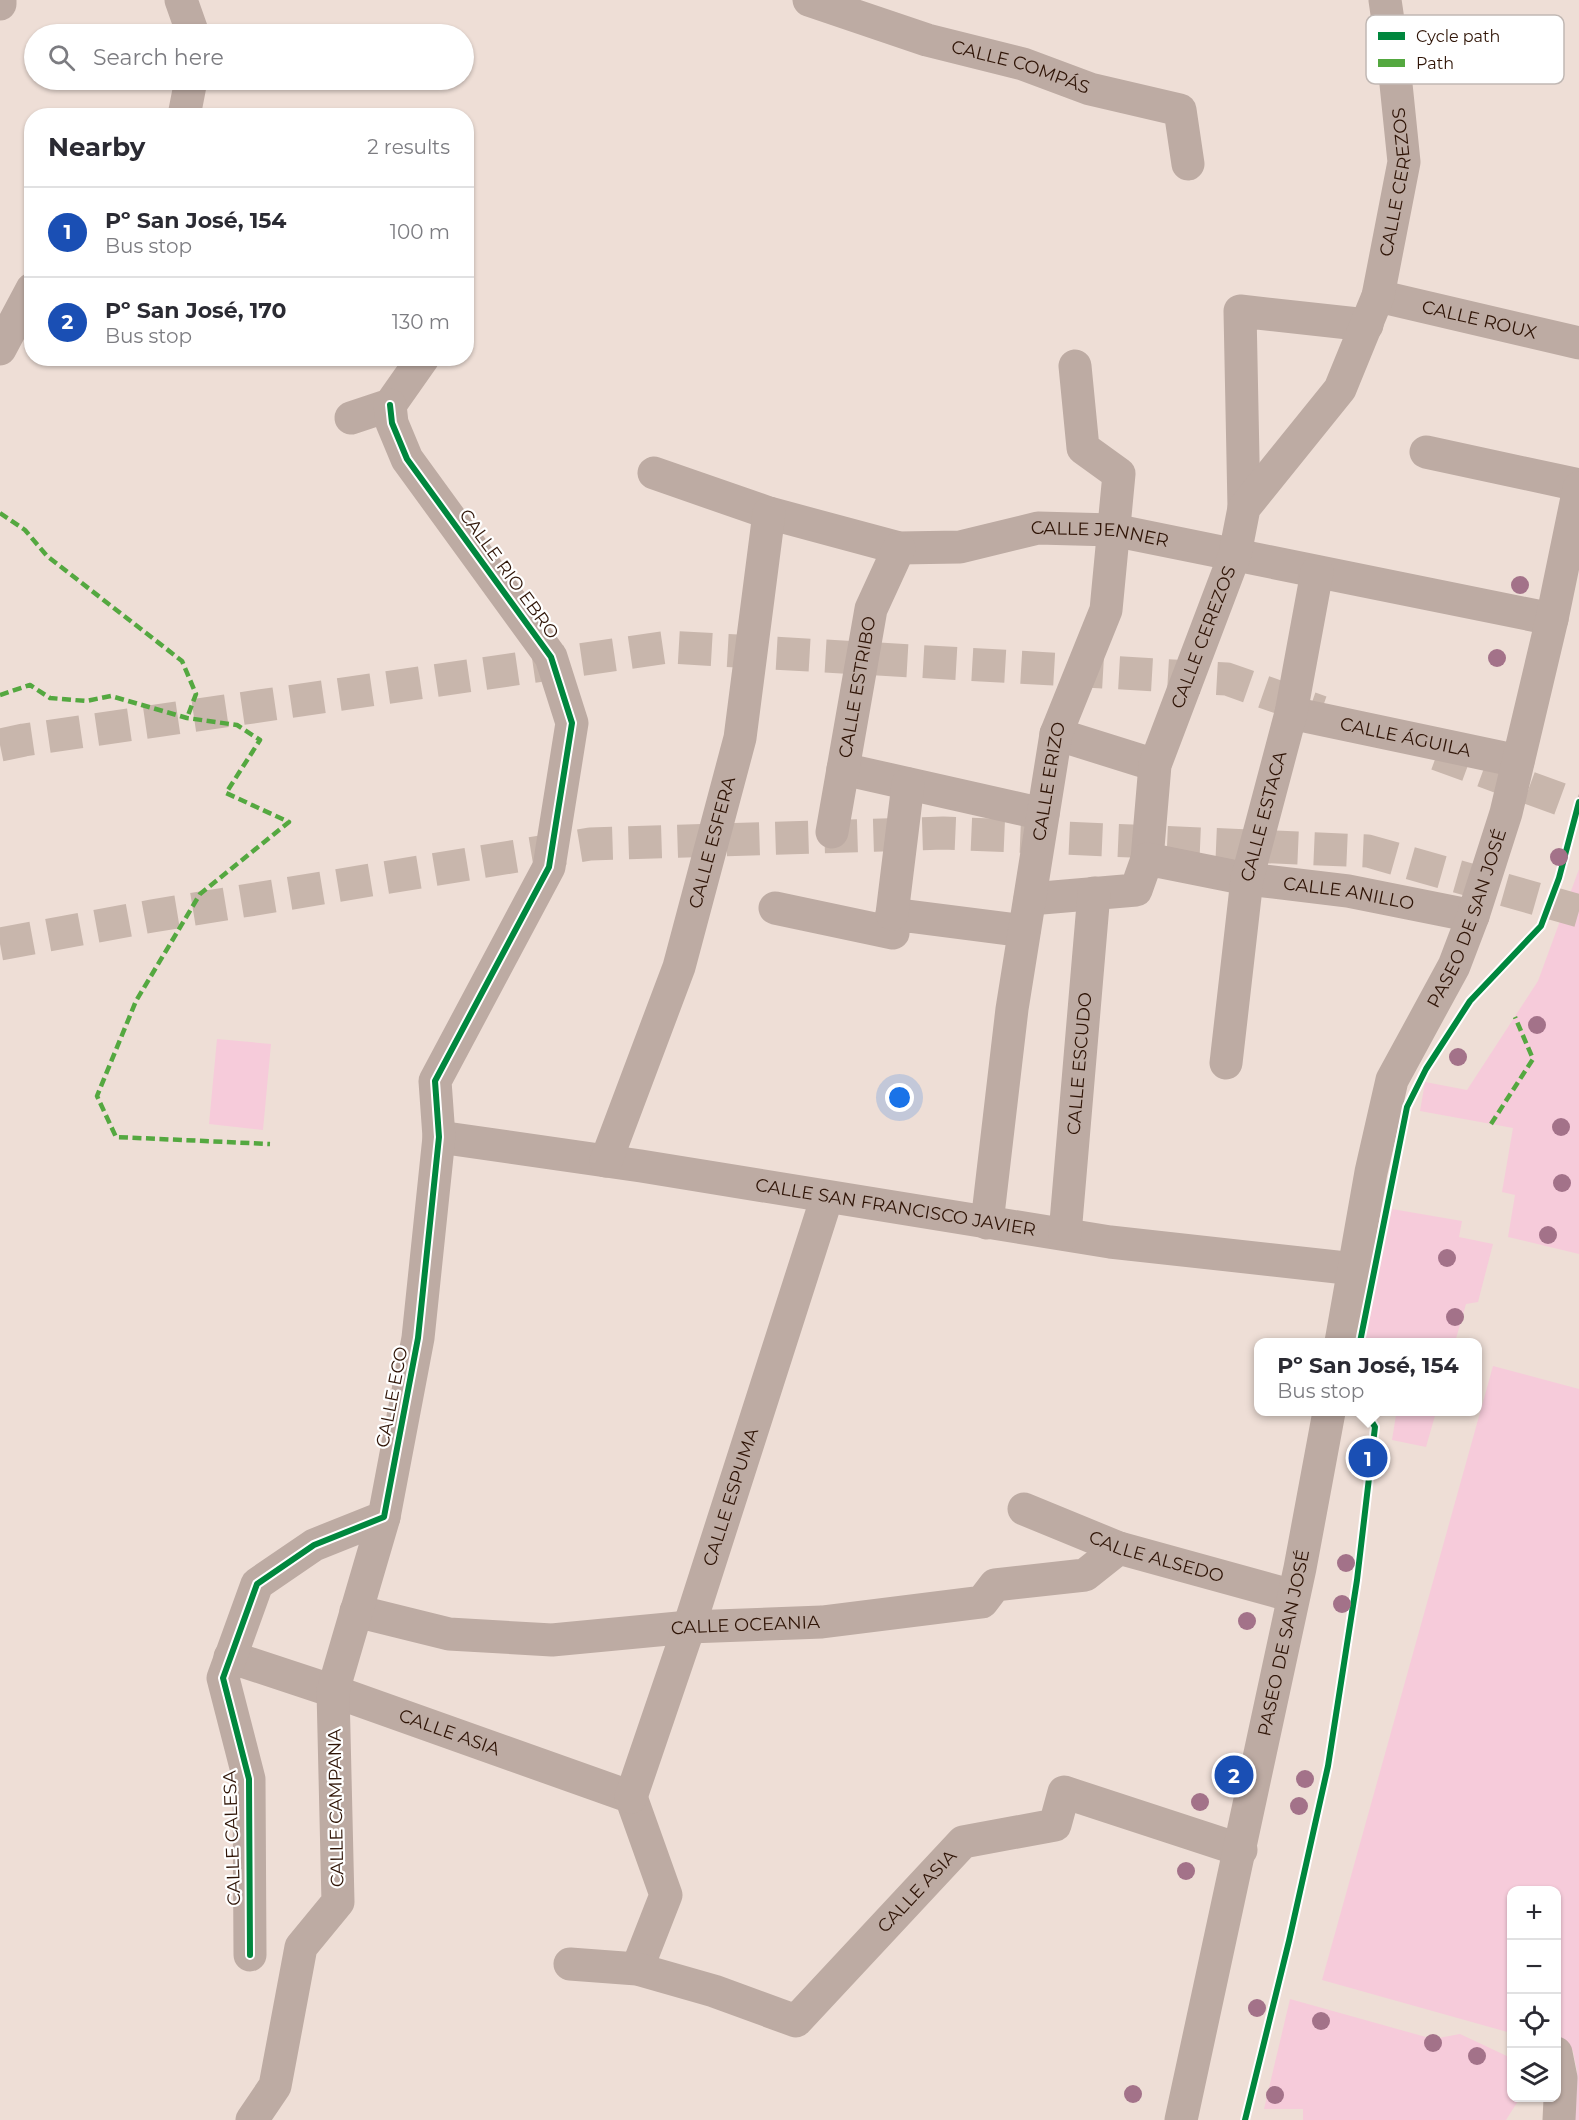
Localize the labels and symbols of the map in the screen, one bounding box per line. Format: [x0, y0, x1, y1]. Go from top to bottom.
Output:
legend [1366, 15, 1564, 84]
text: Cycle path [1416, 27, 1500, 46]
street label: CALLE COMPÁS [949, 36, 1093, 99]
text: Path [1416, 54, 1454, 73]
street label: CALLE CEREZOS [1375, 106, 1416, 259]
street label: CALLE ROUX [1420, 296, 1539, 344]
street label: CALLE RIO EBRO [454, 505, 564, 643]
street label: CALLE JENNER [1029, 516, 1171, 552]
street label: CALLE CEREZOS [1166, 563, 1240, 712]
street label: CALLE ESTRIBO [834, 614, 881, 760]
street label: CALLE ÁGUILA [1338, 713, 1473, 762]
street label: CALLE ERIZO [1028, 718, 1071, 843]
street label: CALLE ESTACA [1236, 749, 1291, 884]
street label: CALLE ESFERA [684, 774, 740, 911]
street label: PASEO DE SAN JOSÉ [1422, 826, 1511, 1012]
street label: CALLE ANILLO [1282, 872, 1416, 915]
street label: CALLE ESCUDO [1062, 991, 1097, 1136]
your location [885, 1083, 914, 1112]
street label: CALLE SAN FRANCISCO JAVIER [754, 1174, 1037, 1241]
street label: CALLE ECO [371, 1345, 413, 1449]
street label: CALLE ESPUMA [698, 1425, 763, 1569]
pin: 1 [1348, 1436, 1388, 1480]
street label: CALLE ALSEDO [1086, 1526, 1226, 1587]
street label: PASEO DE SAN JOSÉ [1253, 1548, 1314, 1738]
street label: CALLE OCEANIA [670, 1611, 820, 1640]
street label: CALLE ASIA [396, 1704, 503, 1761]
street label: CALLE CAMPANA [324, 1729, 348, 1887]
pin: 2 [1214, 1752, 1254, 1798]
street label: CALLE CALESA [219, 1770, 245, 1906]
street label: CALLE ASIA [873, 1845, 961, 1937]

